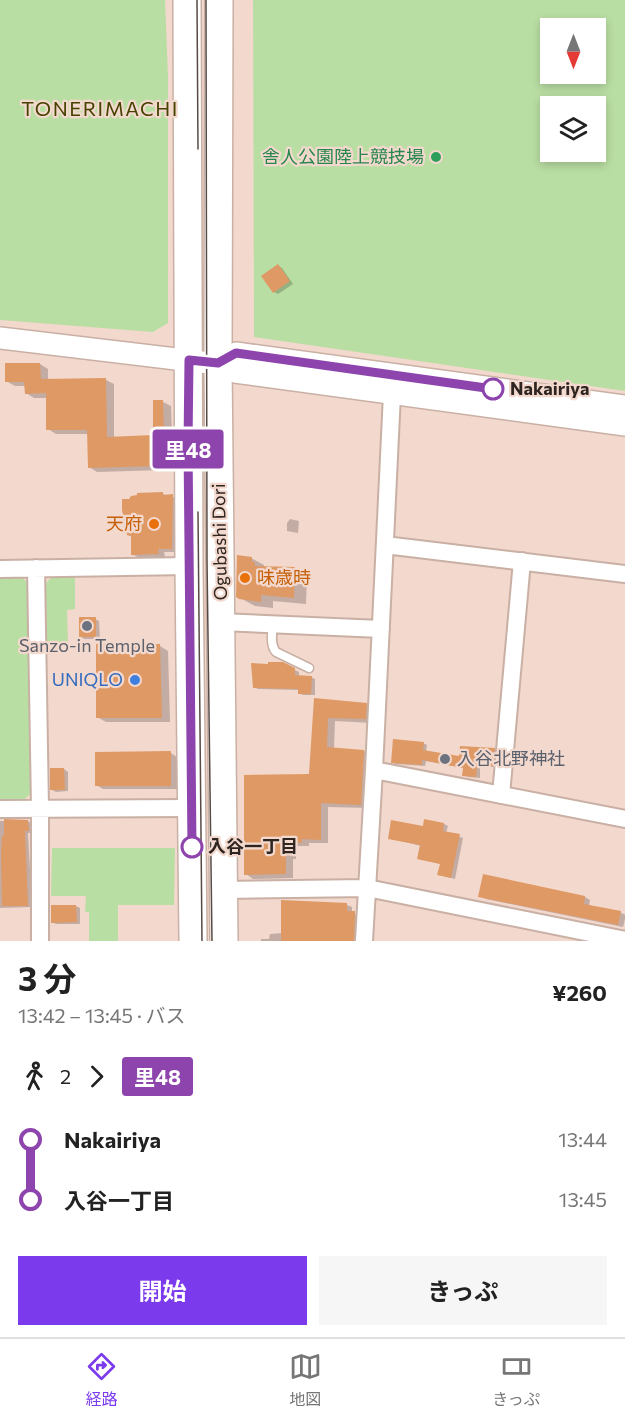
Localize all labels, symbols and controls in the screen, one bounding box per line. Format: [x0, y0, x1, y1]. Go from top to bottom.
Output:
north arrow [540, 18, 606, 84]
map controls [540, 18, 606, 162]
district label: TONERIMACHI [21, 96, 179, 120]
button: layers [540, 96, 606, 162]
place label: 舎人公園陸上競技場 [262, 145, 424, 167]
marker: 舎人公園陸上競技場 [429, 150, 443, 164]
place label: Nakairiya [510, 377, 589, 399]
marker: Nakairiya [482, 378, 504, 400]
line badge: 里48 [154, 430, 222, 468]
text: 里48 [165, 437, 211, 462]
street label: Ogubashi Dori [207, 483, 231, 601]
place label: 天府 [106, 512, 142, 534]
marker: 天府 [147, 517, 161, 531]
place label: 味歳時 [257, 566, 311, 588]
marker: 味歳時 [238, 571, 252, 585]
marker: Sanzo-in Temple [80, 619, 94, 633]
place label: Sanzo-in Temple [19, 634, 155, 656]
place label: UNIQLO [52, 668, 123, 690]
marker: UNIQLO [128, 673, 142, 687]
place label: 入谷北野神社 [457, 747, 565, 769]
marker: 入谷北野神社 [438, 752, 452, 766]
place label: 入谷一丁目 [208, 835, 298, 857]
marker: 入谷一丁目 [181, 836, 203, 858]
text: 3 分 [18, 957, 77, 998]
text: ¥260 [552, 979, 607, 1006]
text: 13:42 – 13:45 · バス [18, 1003, 185, 1027]
icon: walk [18, 1060, 51, 1093]
icon: forward [80, 1060, 113, 1093]
text: 2 [60, 1064, 71, 1088]
text: 里48 [134, 1064, 181, 1089]
text: Nakairiya [64, 1126, 161, 1153]
text: 13:44 [558, 1127, 607, 1151]
text: 入谷一丁目 [64, 1187, 174, 1214]
text: 13:45 [559, 1187, 607, 1211]
button: 開始 [18, 1256, 307, 1325]
button: きっぷ [319, 1256, 607, 1325]
tab: 経路 [85, 1350, 118, 1410]
tab: 地図 [289, 1350, 322, 1410]
tab: きっぷ [492, 1350, 540, 1410]

